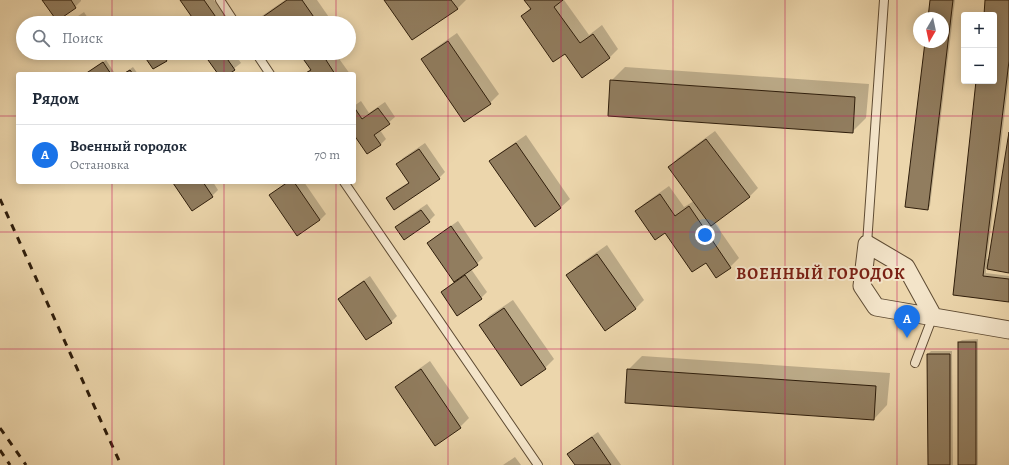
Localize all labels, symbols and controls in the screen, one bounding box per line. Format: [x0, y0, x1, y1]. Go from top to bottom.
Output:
north arrow [913, 12, 949, 48]
map controls [961, 12, 997, 84]
button: + [961, 12, 997, 48]
search box [16, 16, 356, 60]
icon: search [30, 27, 52, 49]
text: Поиск [62, 28, 103, 48]
button: − [961, 48, 997, 84]
text: Рядом [32, 87, 79, 110]
text: Военный городок [70, 136, 187, 156]
text: A [41, 146, 49, 163]
text: 70 m [314, 146, 340, 163]
text: Остановка [70, 156, 129, 173]
your location [695, 225, 715, 245]
district label: ВОЕННЫЙ ГОРОДОК [736, 263, 906, 285]
pin: A [894, 305, 920, 338]

